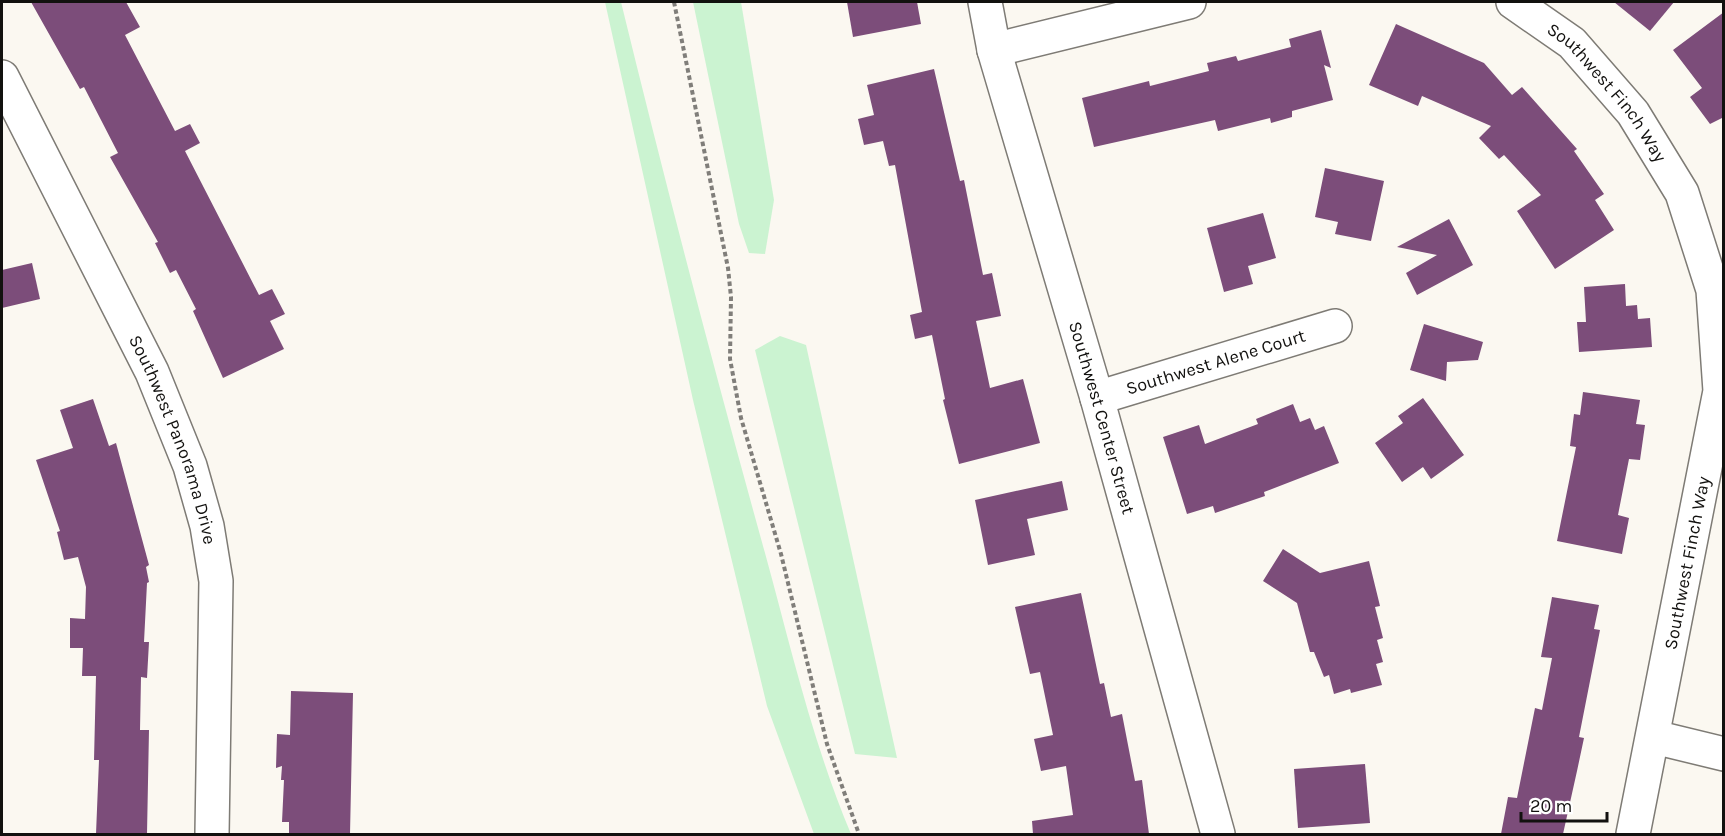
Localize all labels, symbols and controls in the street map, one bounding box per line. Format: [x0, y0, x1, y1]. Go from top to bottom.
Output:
street label: Southwest Finch Way [1543, 18, 1672, 166]
street label: Southwest Center Street [1064, 319, 1140, 517]
street label: Southwest Alene Court [1123, 325, 1308, 400]
street label: Southwest Panorama Drive [124, 331, 221, 546]
street label: Southwest Finch Way [1659, 474, 1715, 651]
scale bar [1521, 785, 1606, 823]
text: 20 m [1530, 795, 1572, 817]

